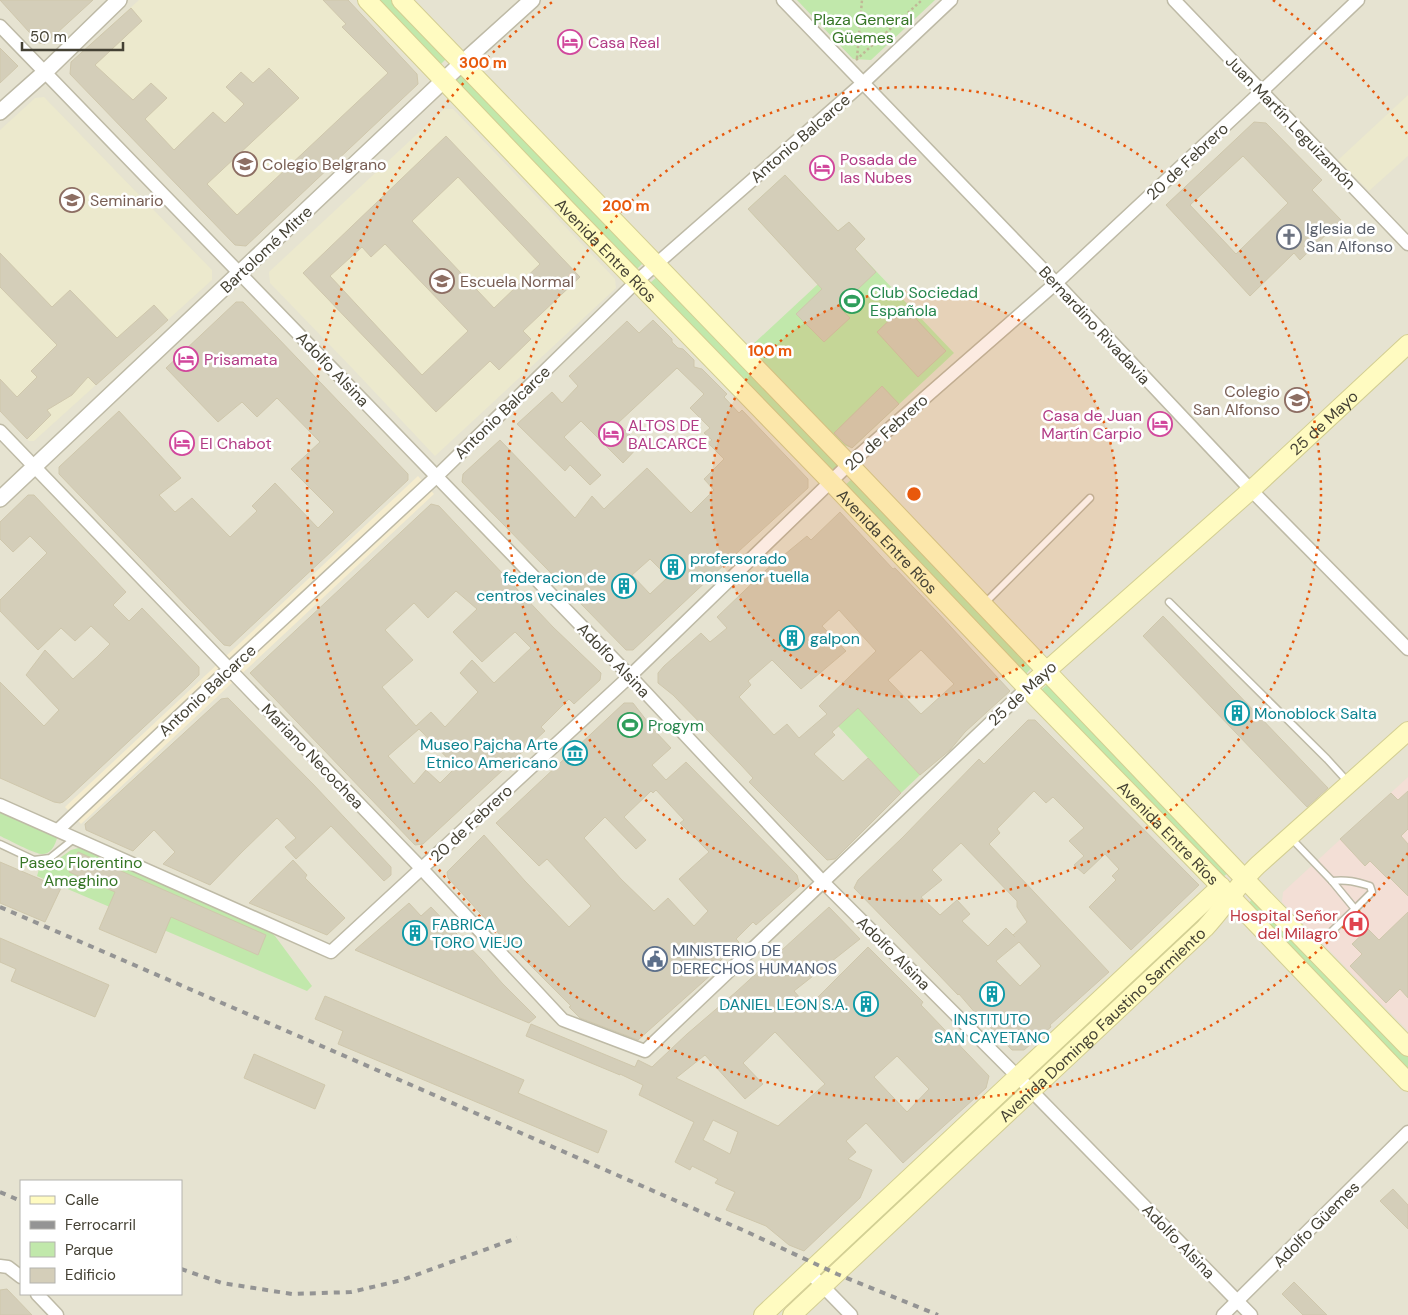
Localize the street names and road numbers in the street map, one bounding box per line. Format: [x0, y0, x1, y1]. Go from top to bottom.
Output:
street label: Juan Martín Leguizamón [1221, 51, 1360, 194]
street label: Antonio Balcarce [746, 89, 855, 188]
street label: 20 de Febrero [1142, 118, 1233, 205]
street label: Avenida Entre Ríos [550, 194, 661, 307]
street label: Bartolomé Mitre [216, 201, 317, 298]
street label: Bernardino Rivadavia [1034, 262, 1155, 389]
street label: Adolfo Alsina [292, 327, 374, 411]
street label: Antonio Balcarce [450, 361, 555, 464]
street label: 25 de Mayo [1285, 386, 1363, 460]
street label: 20 de Febrero [840, 390, 932, 475]
street label: Avenida Entre Ríos [832, 485, 942, 599]
street label: Adolfo Alsina [573, 618, 655, 702]
street label: Antonio Balcarce [154, 640, 260, 741]
street label: 25 de Mayo [984, 656, 1061, 730]
street label: Mariano Necochea [257, 699, 368, 813]
street label: Avenida Entre Ríos [1113, 777, 1224, 890]
street label: 20 de Febrero [426, 780, 517, 867]
street label: Adolfo Alsina [852, 912, 935, 995]
street label: Avenida Domingo Faustino Sarmiento [995, 923, 1210, 1127]
street label: Adolfo Güemes [1269, 1177, 1364, 1272]
street label: Adolfo Alsina [1138, 1199, 1220, 1283]

